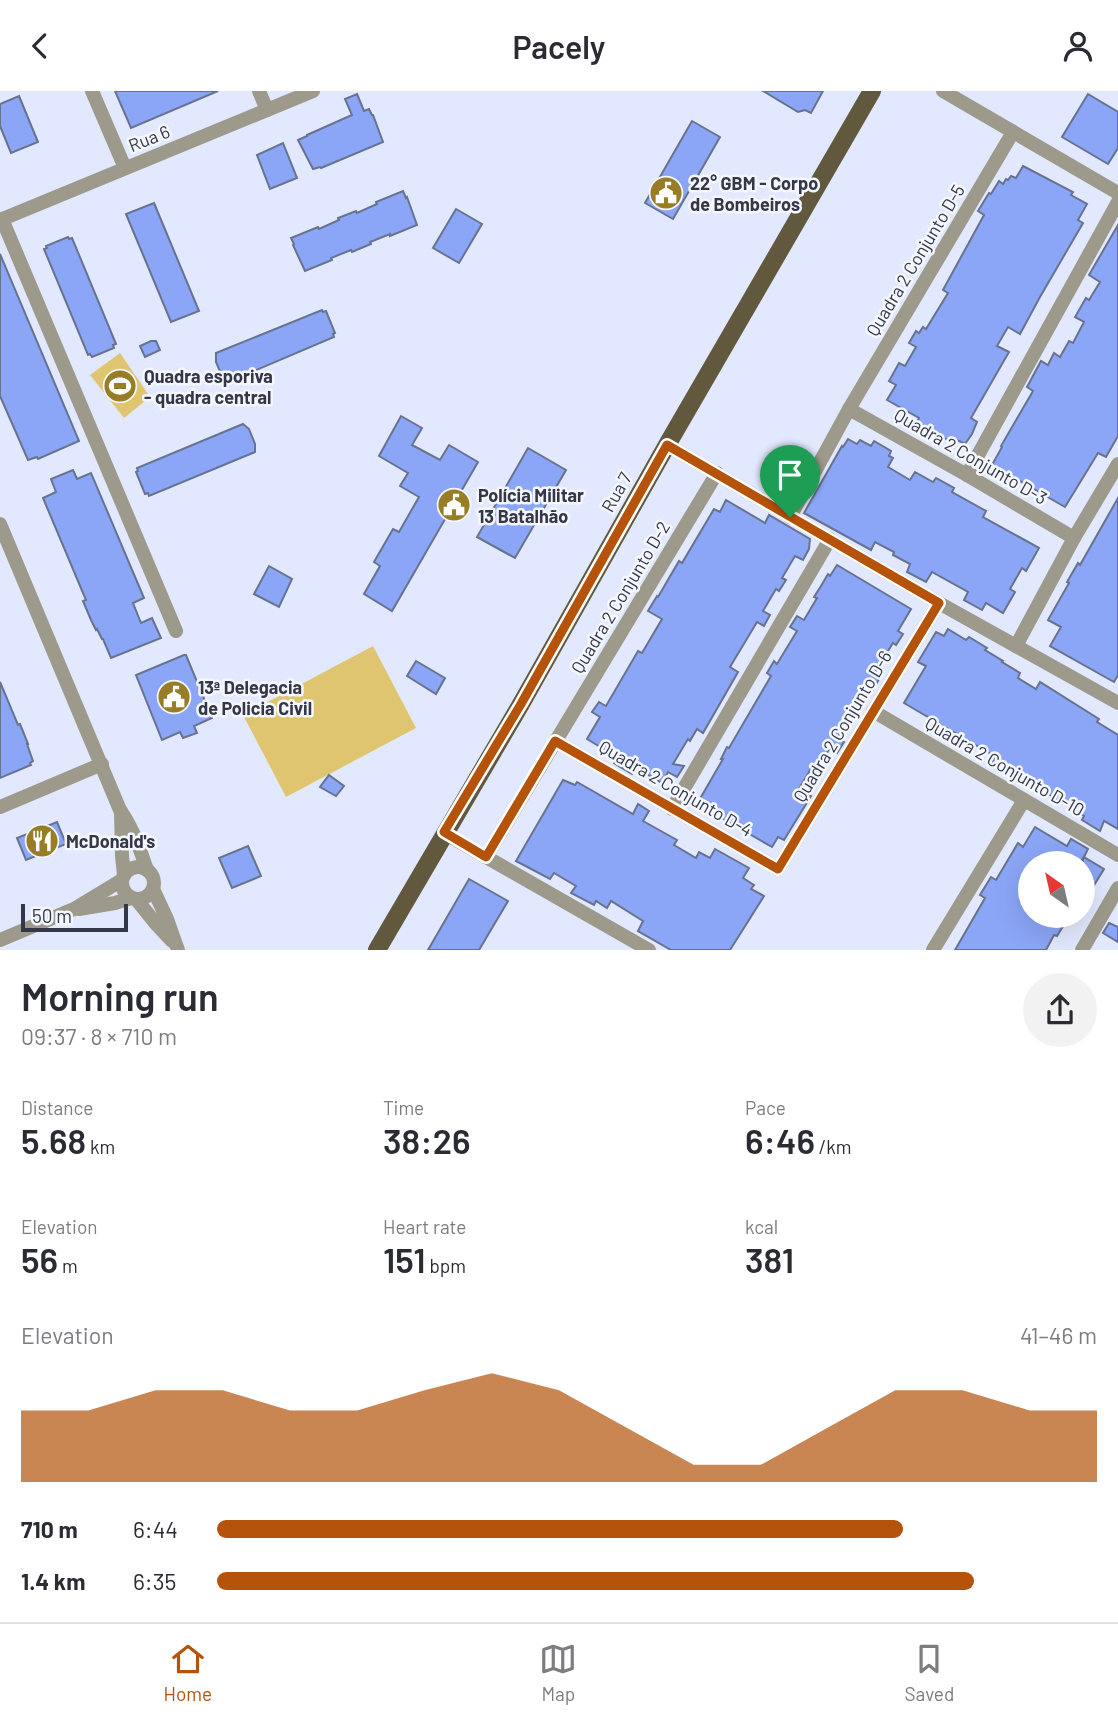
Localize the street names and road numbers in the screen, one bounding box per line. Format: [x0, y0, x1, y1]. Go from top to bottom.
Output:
street label: Rua 6 [125, 120, 173, 156]
street label: Quadra 2 Conjunto D-5 [861, 180, 969, 340]
street label: Quadra 2 Conjunto D-3 [891, 403, 1051, 509]
street label: Rua 7 [596, 468, 636, 516]
street label: Quadra 2 Conjunto D-2 [566, 517, 674, 677]
street label: Quadra 2 Conjunto D-6 [788, 646, 896, 806]
street label: Quadra 2 Conjunto D-10 [921, 711, 1089, 821]
street label: Quadra 2 Conjunto D-4 [595, 735, 757, 841]

